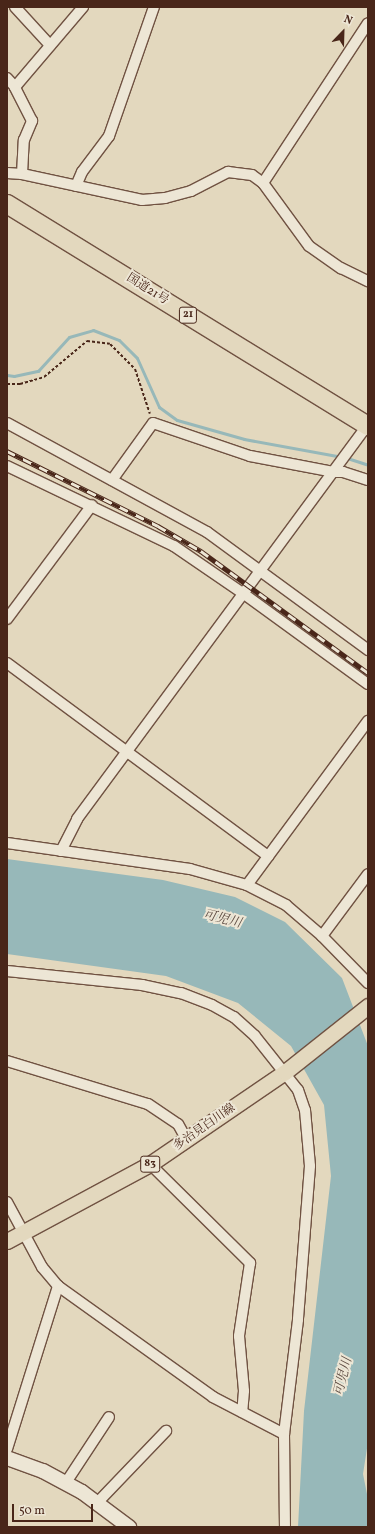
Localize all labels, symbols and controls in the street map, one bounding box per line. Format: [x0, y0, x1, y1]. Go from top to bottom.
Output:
north arrow [323, 12, 363, 52]
text: N [341, 12, 354, 29]
street label: 国道21号 [123, 271, 171, 309]
road number: 21 [178, 306, 198, 324]
water label: 可児川 [201, 908, 243, 932]
street label: 多治見白川線 [171, 1101, 239, 1155]
road number: 83 [140, 1155, 160, 1173]
water label: 可児川 [332, 1356, 356, 1398]
scale bar [14, 1496, 95, 1522]
text: 50 m [19, 1503, 45, 1519]

